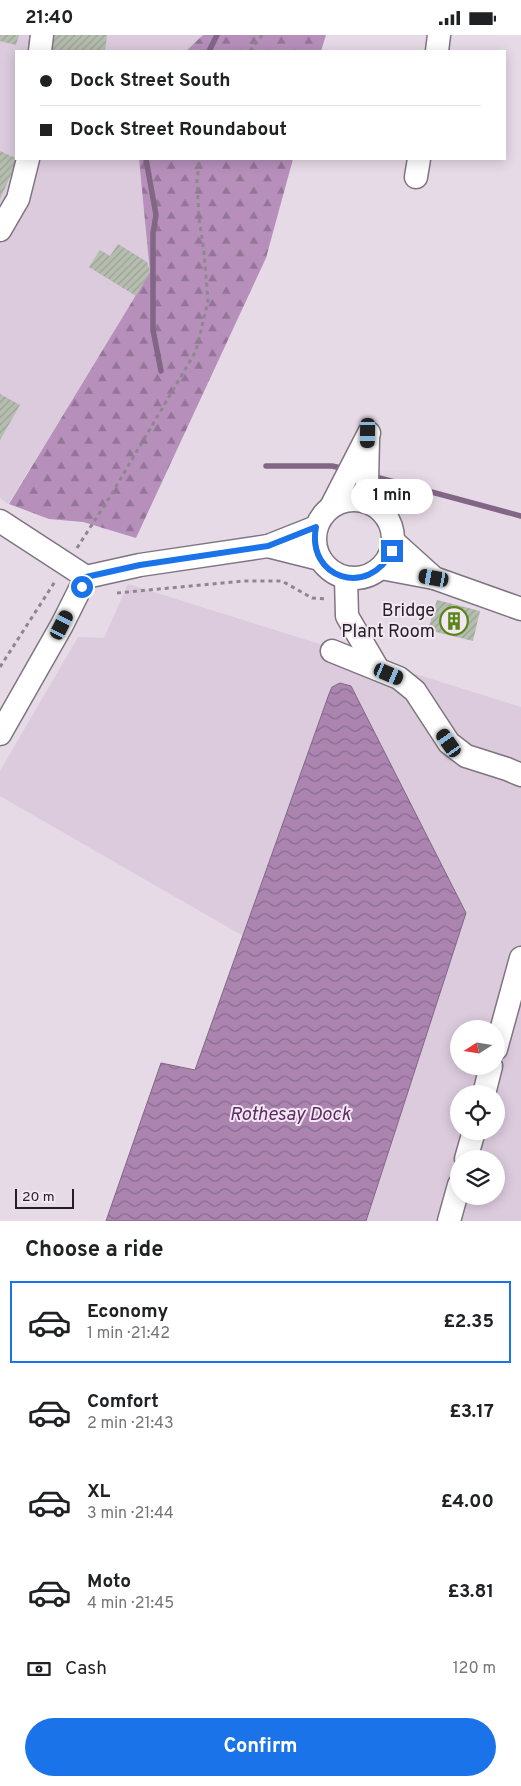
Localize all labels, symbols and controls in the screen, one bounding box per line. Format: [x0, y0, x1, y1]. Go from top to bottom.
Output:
text: 21:40 [25, 6, 74, 30]
text: Dock Street South [70, 69, 231, 93]
text: Dock Street Roundabout [70, 118, 287, 142]
car [360, 418, 375, 448]
callout: 1 min [351, 479, 433, 513]
text: 1 min [373, 486, 411, 506]
route end [381, 540, 403, 562]
car [417, 568, 450, 588]
route start [71, 576, 93, 598]
place label: Bridge Plant Room [341, 600, 435, 644]
building icon: Bridge Plant Room [439, 606, 469, 636]
car [48, 608, 75, 642]
car [372, 661, 405, 687]
car [434, 726, 463, 760]
north arrow [450, 1020, 505, 1075]
map controls [450, 1020, 505, 1205]
button: locate [450, 1085, 505, 1140]
water label: Rothesay Dock [230, 1103, 351, 1127]
button: layers [450, 1150, 505, 1205]
scale bar [15, 1186, 74, 1209]
text: 20 m [22, 1189, 55, 1206]
text: Choose a ride [25, 1237, 163, 1264]
icon: car [27, 1300, 72, 1345]
text: Economy [87, 1300, 168, 1324]
text: £2.35 [443, 1310, 494, 1334]
text: 1 min · 21:42 [87, 1324, 170, 1344]
icon: car [27, 1390, 72, 1435]
text: Comfort [87, 1390, 159, 1414]
text: £3.17 [449, 1400, 494, 1424]
text: 2 min · 21:43 [87, 1414, 174, 1434]
icon: car [27, 1480, 72, 1525]
text: XL [87, 1480, 110, 1504]
text: £4.00 [441, 1490, 494, 1514]
text: 3 min · 21:44 [87, 1504, 174, 1524]
icon: car [27, 1570, 72, 1615]
text: Moto [87, 1570, 131, 1594]
text: £3.81 [447, 1580, 494, 1604]
text: 4 min · 21:45 [87, 1594, 174, 1614]
icon: cash [25, 1655, 53, 1683]
text: Cash [65, 1657, 107, 1681]
text: 120 m [453, 1659, 496, 1679]
button: Confirm [25, 1718, 496, 1776]

